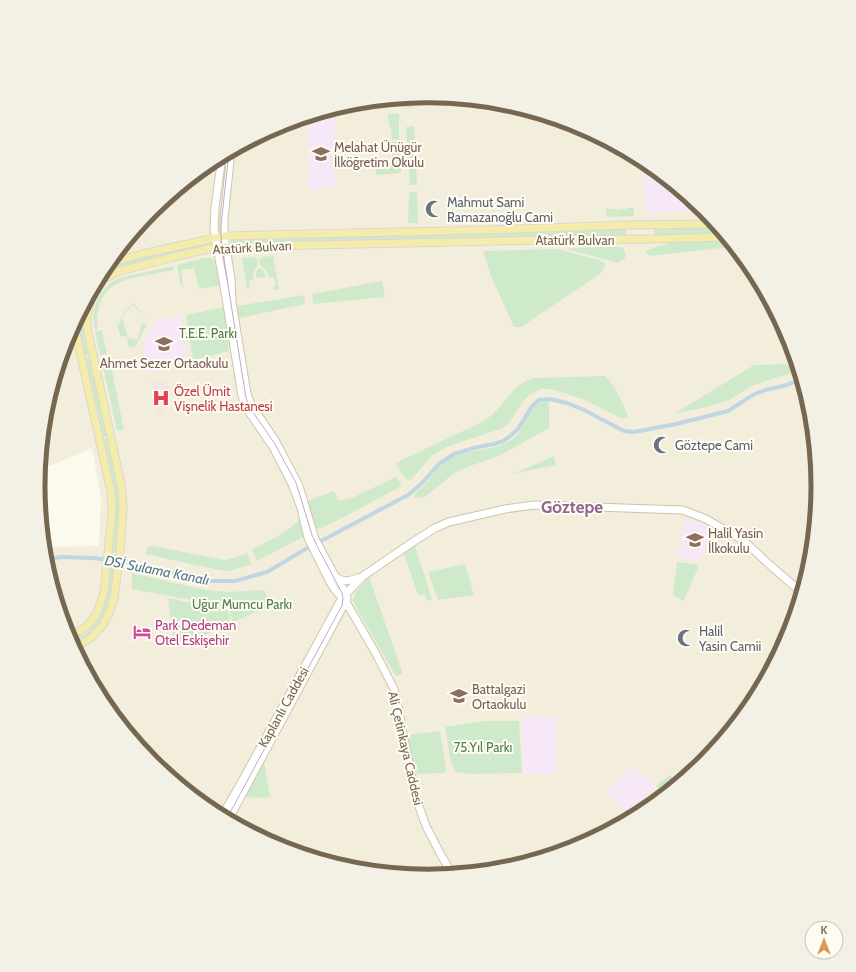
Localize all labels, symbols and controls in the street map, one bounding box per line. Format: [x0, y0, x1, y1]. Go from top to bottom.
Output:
place label: Melahat Ünügür İlköğretim Okulu [334, 139, 424, 170]
school or university icon: Melahat Ünügür İlköğretim Okulu [311, 144, 331, 164]
place label: Mahmut Sami Ramazanoğlu Cami [447, 194, 553, 225]
mosque icon: Mahmut Sami Ramazanoğlu Cami [424, 199, 444, 219]
street label: Atatürk Bulvarı [535, 232, 615, 248]
street label: Atatürk Bulvarı [212, 237, 292, 257]
park label: T.E.E. Parkı [179, 325, 237, 341]
school or university icon: Ahmet Sezer Ortaokulu [154, 334, 174, 354]
place label: Ahmet Sezer Ortaokulu [100, 355, 229, 371]
place label: Özel Ümit Vişnelik Hastanesi [174, 383, 273, 414]
hospital icon: Özel Ümit Vişnelik Hastanesi [151, 388, 171, 408]
mosque icon: Göztepe Cami [652, 435, 672, 455]
place label: Göztepe Cami [675, 437, 753, 453]
district label: Göztepe [541, 497, 603, 517]
place label: Halil Yasin İlkokulu [708, 525, 763, 556]
school or university icon: Halil Yasin İlkokulu [685, 530, 705, 550]
water label: DSİ Sulama Kanalı [103, 551, 211, 589]
park label: Uğur Mumcu Parkı [192, 596, 292, 612]
place label: Park Dedeman Otel Eskişehir [155, 617, 236, 648]
hotel icon: Park Dedeman Otel Eskişehir [132, 622, 152, 642]
place label: Halil Yasin Camii [698, 623, 761, 654]
mosque icon: Halil Yasin Camii [676, 628, 696, 648]
street label: Kaplanlı Caddesi [254, 664, 312, 750]
place label: Battalgazi Ortaokulu [472, 681, 527, 712]
school or university icon: Battalgazi Ortaokulu [449, 686, 469, 706]
street label: Ali Çetinkaya Caddesi [385, 689, 427, 807]
park label: 75.Yıl Parkı [454, 739, 512, 755]
north arrow [804, 920, 844, 960]
text: K [821, 923, 828, 937]

